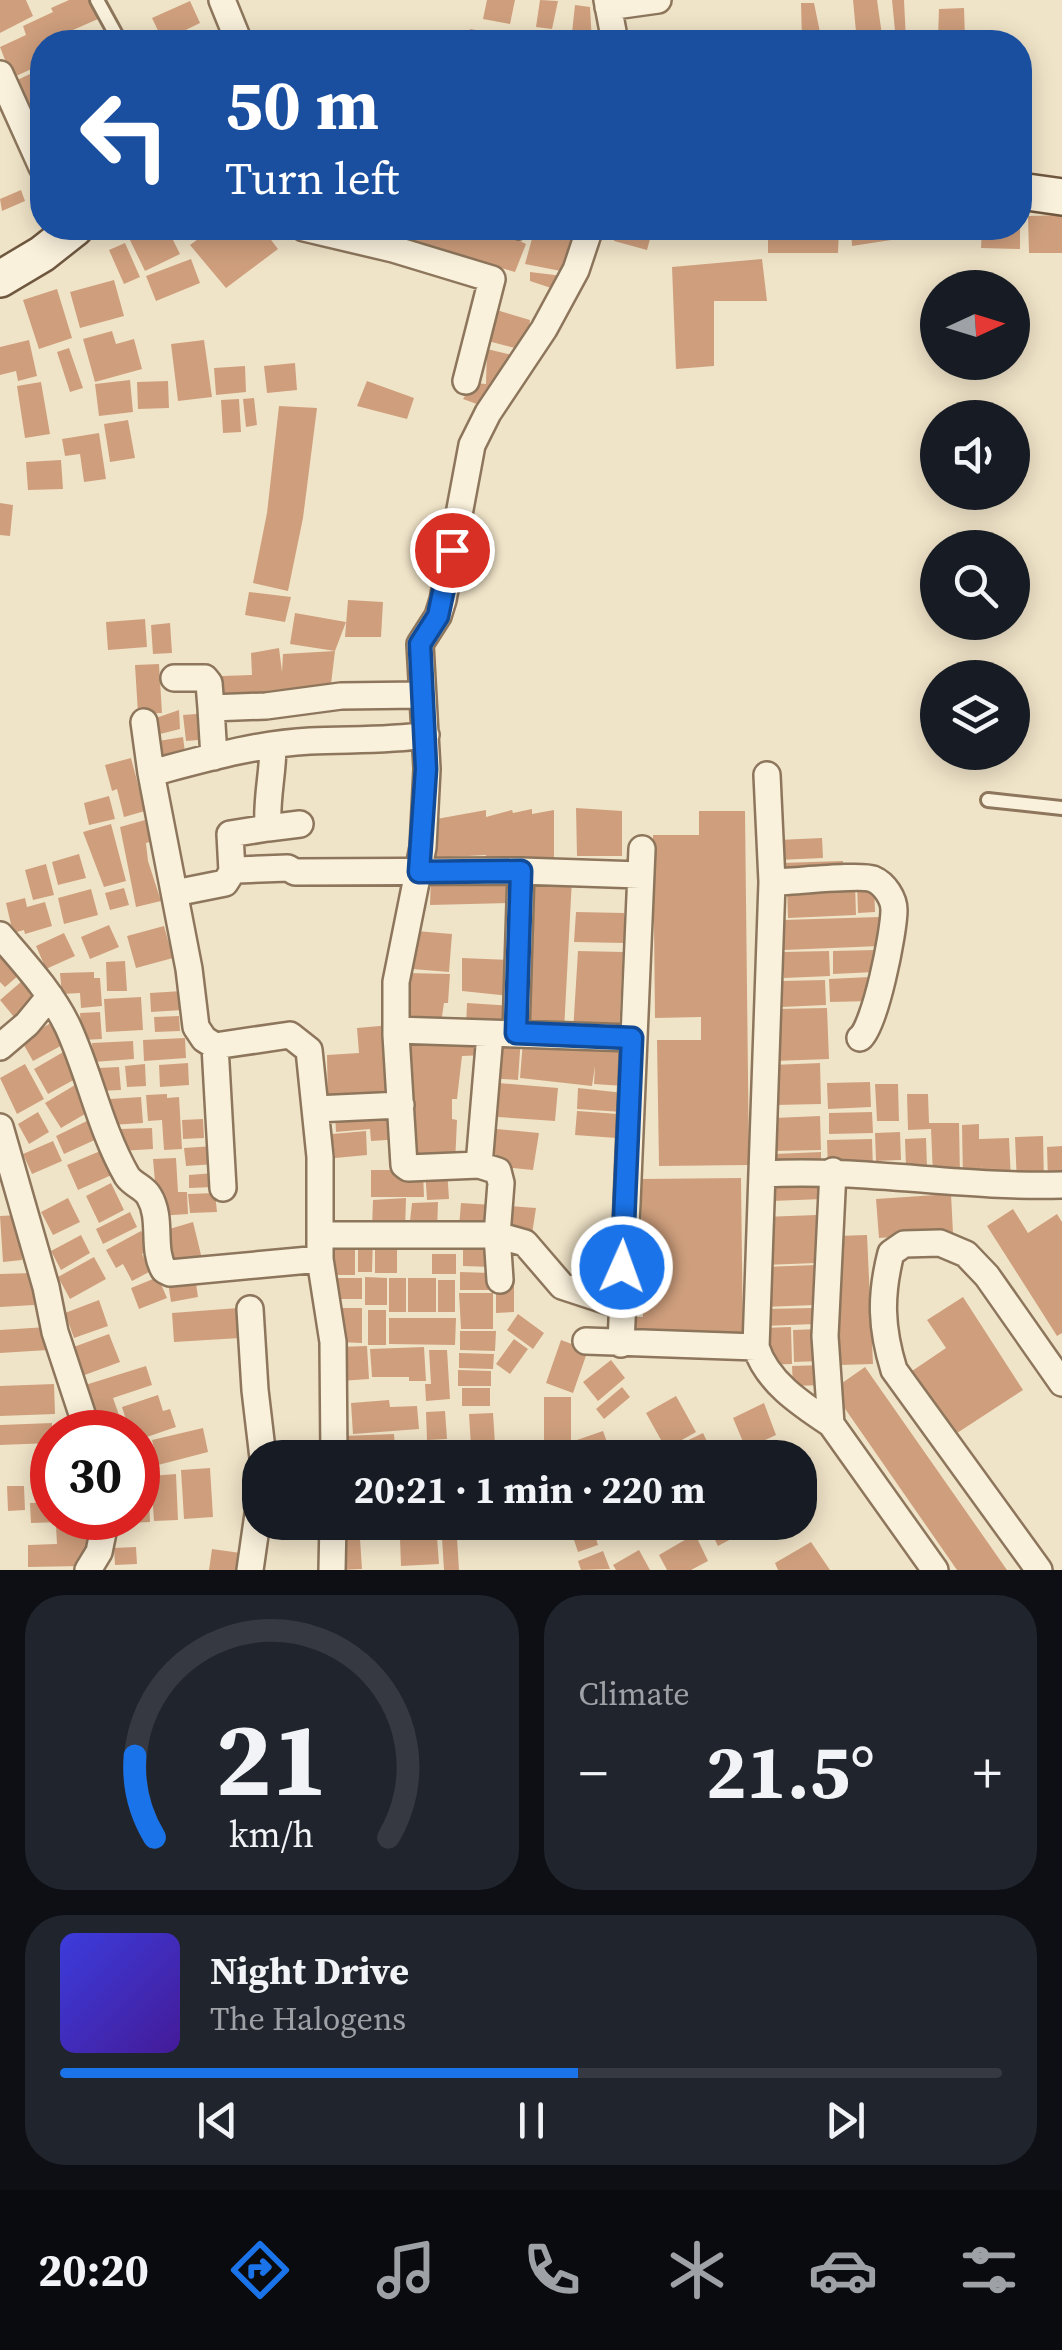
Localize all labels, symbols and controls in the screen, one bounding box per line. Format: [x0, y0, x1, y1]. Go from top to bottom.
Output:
text: 50 m [225, 56, 379, 152]
icon: left [60, 70, 190, 200]
text: Turn left [225, 147, 399, 209]
north arrow [920, 270, 1030, 380]
map controls [920, 270, 1030, 770]
button: sound [920, 400, 1030, 510]
pin [410, 508, 495, 593]
icon: arrive [425, 523, 480, 578]
button: search [920, 530, 1030, 640]
button: layers [920, 660, 1030, 770]
position arrow [570, 1215, 674, 1319]
speed limit sign: 30 [30, 1410, 160, 1540]
text: 20:21 · 1 min · 220 m [353, 1464, 706, 1516]
text: Climate [579, 1672, 690, 1716]
text: 21 [215, 1687, 328, 1830]
text: 21.5° [706, 1720, 875, 1823]
text: − [579, 1735, 608, 1810]
text: + [973, 1735, 1002, 1810]
text: km/h [229, 1810, 314, 1859]
text: Night Drive [210, 1945, 409, 1997]
text: The Halogens [210, 1997, 406, 2041]
icon: previous [190, 2093, 245, 2148]
icon: pause [504, 2093, 559, 2148]
icon: next [818, 2093, 873, 2148]
icon: directions [225, 2235, 295, 2305]
icon: music [371, 2235, 441, 2305]
icon: phone [517, 2235, 587, 2305]
icon: climate [662, 2235, 732, 2305]
icon: car [808, 2235, 878, 2305]
icon: filters [954, 2235, 1024, 2305]
text: 20:20 [38, 2239, 149, 2301]

